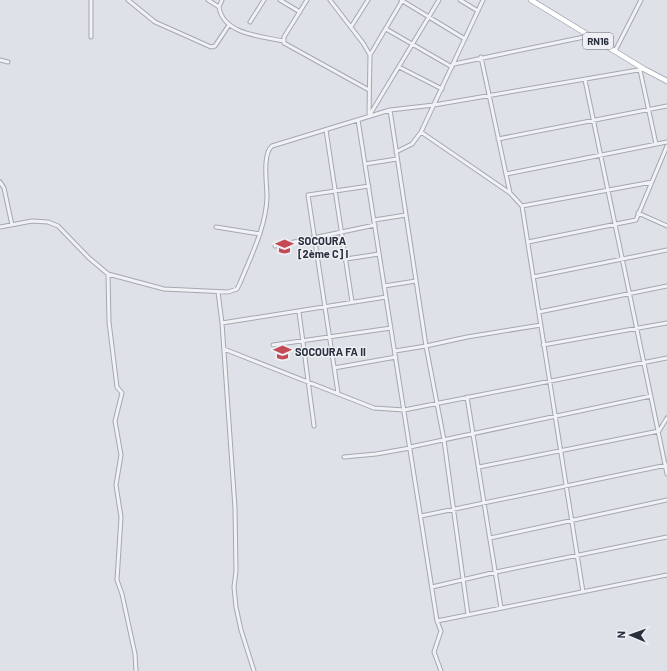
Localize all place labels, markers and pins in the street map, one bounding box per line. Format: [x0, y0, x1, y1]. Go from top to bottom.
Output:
place label: SOCOURA [2ème C] I [298, 234, 349, 260]
school or university icon: SOCOURA [2ème C] I [275, 237, 295, 257]
school or university icon: SOCOURA FA II [272, 342, 292, 362]
place label: SOCOURA FA II [295, 345, 366, 358]

